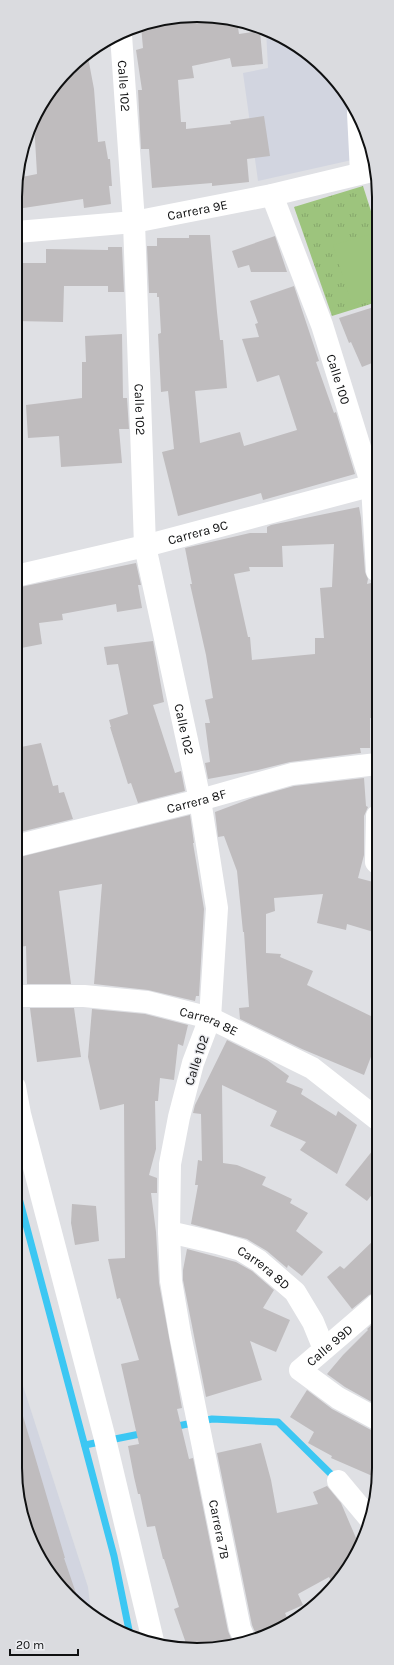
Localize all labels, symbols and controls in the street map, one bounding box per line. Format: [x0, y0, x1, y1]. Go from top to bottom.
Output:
street label: Calle 102 [115, 60, 133, 112]
street label: Carrera 9E [166, 197, 229, 223]
street label: Calle 100 [323, 352, 353, 407]
street label: Calle 102 [131, 383, 148, 436]
street label: Carrera 9C [166, 517, 230, 548]
street label: Calle 102 [171, 702, 197, 756]
street label: Carrera 8F [165, 786, 228, 816]
street label: Carrera 8E [178, 1004, 240, 1039]
street label: Calle 102 [181, 1033, 212, 1087]
street label: Carrera 8D [235, 1243, 293, 1293]
street label: Calle 99D [303, 1321, 356, 1369]
street label: Carrera 7B [206, 1498, 233, 1561]
scale bar [10, 1631, 78, 1657]
text: 20 m [16, 1638, 44, 1652]

